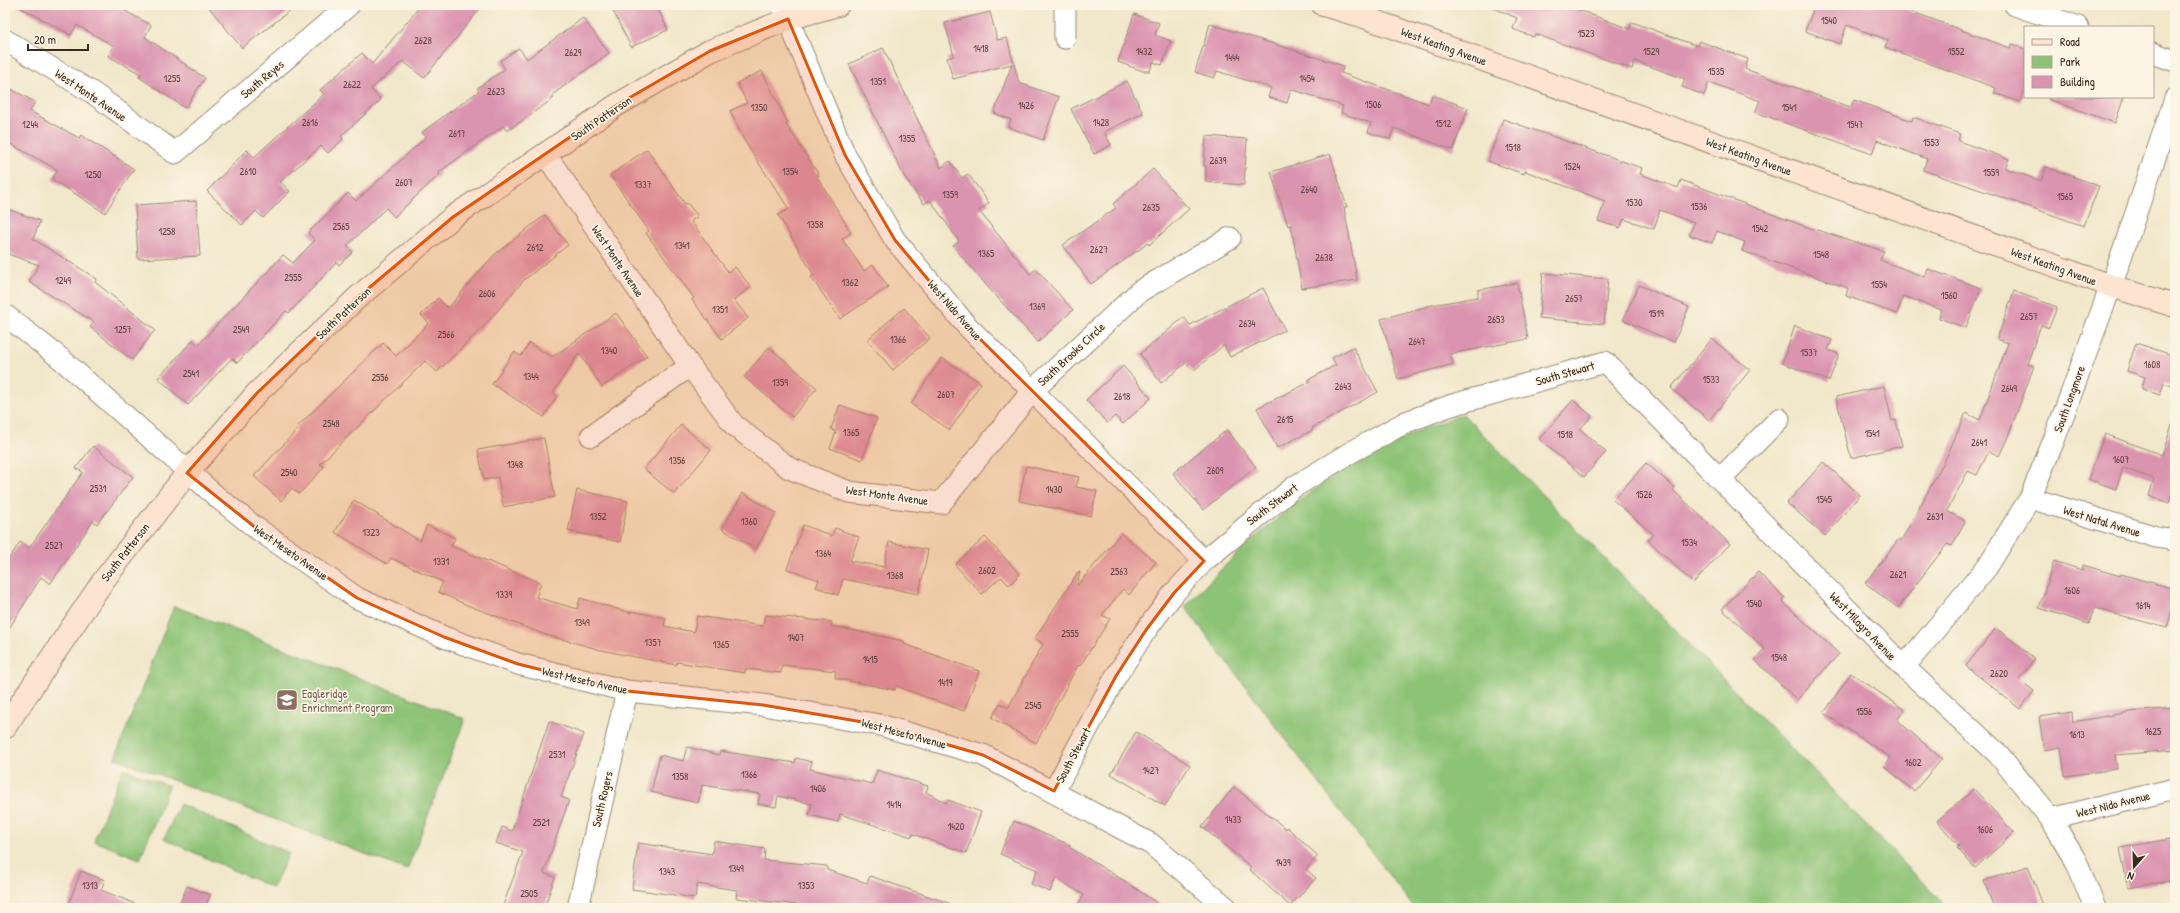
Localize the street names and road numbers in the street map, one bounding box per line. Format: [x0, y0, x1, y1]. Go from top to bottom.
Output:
street label: West Keating Avenue [1399, 23, 1489, 69]
street label: South Reyes [237, 56, 288, 102]
street label: West Monte Avenue [52, 65, 130, 125]
street label: South Patterson [567, 91, 635, 145]
street label: West Keating Avenue [1704, 133, 1794, 179]
street label: West Monte Avenue [588, 222, 648, 300]
street label: West Keating Avenue [2009, 243, 2099, 289]
street label: West Nido Avenue [924, 276, 986, 344]
street label: South Patterson [312, 283, 374, 343]
street label: South Brooks Circle [1034, 318, 1109, 390]
street label: South Stewart [1534, 356, 1597, 390]
street label: South Longmore [2049, 363, 2089, 435]
street label: South Stewart [1243, 478, 1302, 529]
street label: West Monte Avenue [845, 481, 930, 509]
street label: West Natal Avenue [2061, 501, 2143, 541]
street label: South Patterson [97, 519, 153, 585]
street label: West Meseto Avenue [250, 520, 332, 584]
street label: West Milagro Avenue [1826, 588, 1900, 664]
street label: West Meseto Avenue [541, 662, 630, 698]
street label: West Meseto Avenue [860, 714, 948, 753]
street label: South Stewart [1051, 724, 1095, 786]
street label: South Rogers [587, 769, 617, 829]
street label: West Nido Avenue [2074, 787, 2152, 821]

